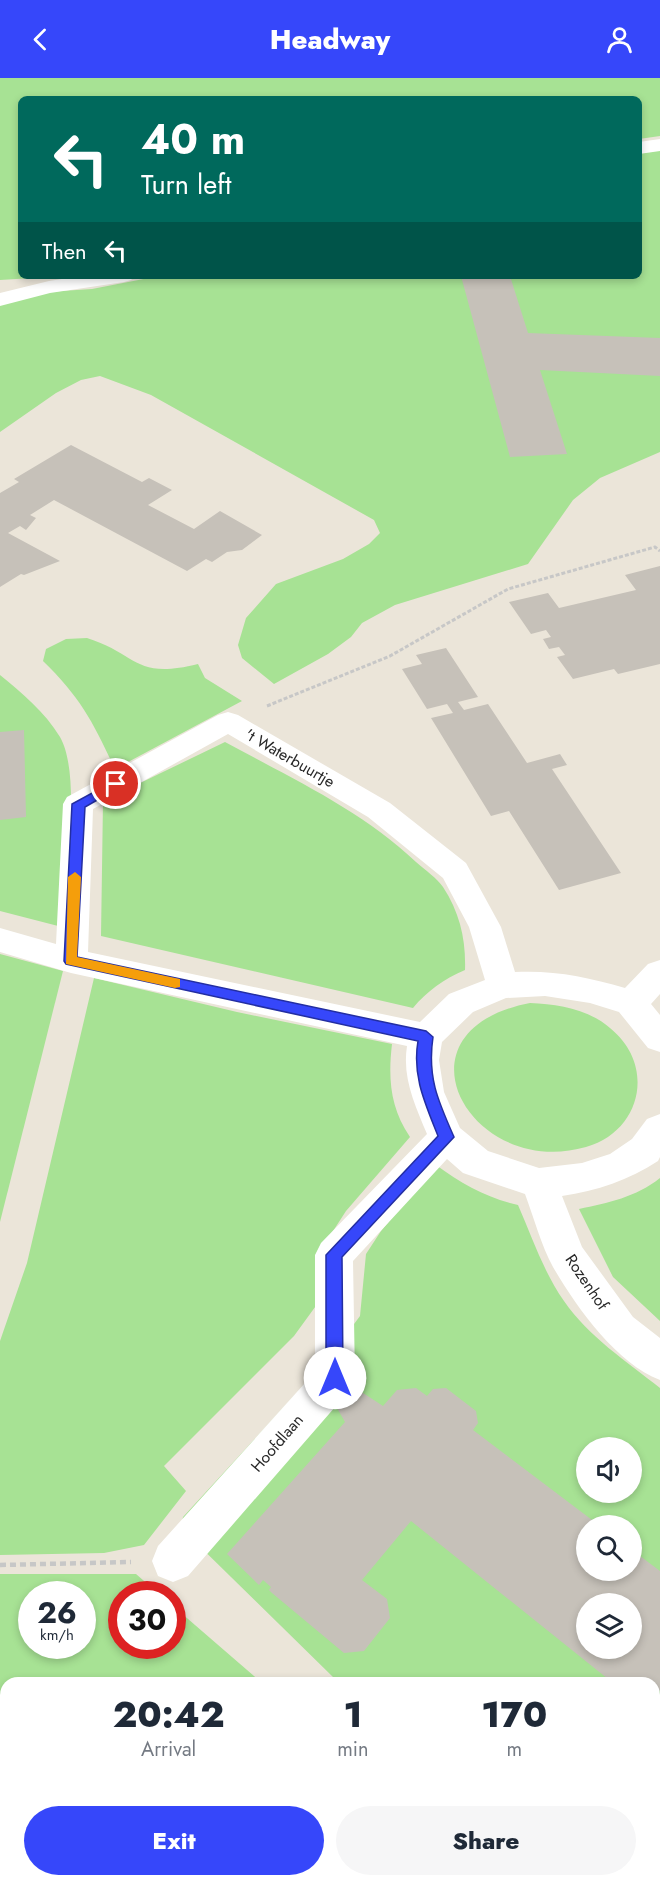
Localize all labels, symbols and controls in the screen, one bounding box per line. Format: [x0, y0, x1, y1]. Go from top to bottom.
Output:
text: Headway [270, 20, 390, 59]
icon: back [24, 23, 57, 56]
icon: person [603, 23, 636, 56]
text: 40 m [141, 109, 245, 170]
icon: left [42, 120, 120, 198]
text: Turn left [141, 165, 231, 204]
icon: left [99, 234, 132, 267]
text: Then [42, 235, 87, 267]
street label: 't Waterbuurtje [241, 723, 339, 793]
pin [90, 758, 141, 809]
icon: arrive [99, 767, 132, 800]
street label: Rozenhof [560, 1249, 614, 1315]
position arrow [303, 1346, 367, 1410]
street label: Hoofdlaan [245, 1409, 309, 1477]
map controls [576, 1437, 642, 1659]
button: sound [576, 1437, 642, 1503]
button: search [576, 1515, 642, 1581]
speed limit sign: 30 [108, 1581, 186, 1659]
text: 26 [37, 1591, 77, 1634]
button: layers [576, 1593, 642, 1659]
text: km/h [40, 1624, 74, 1646]
text: 20:42 [113, 1688, 225, 1740]
text: 1 [343, 1688, 362, 1740]
text: 170 [481, 1688, 547, 1740]
text: Arrival [141, 1735, 196, 1764]
text: min [337, 1735, 369, 1764]
text: m [506, 1735, 522, 1764]
button: Exit [24, 1806, 324, 1875]
button: Share [336, 1806, 636, 1875]

